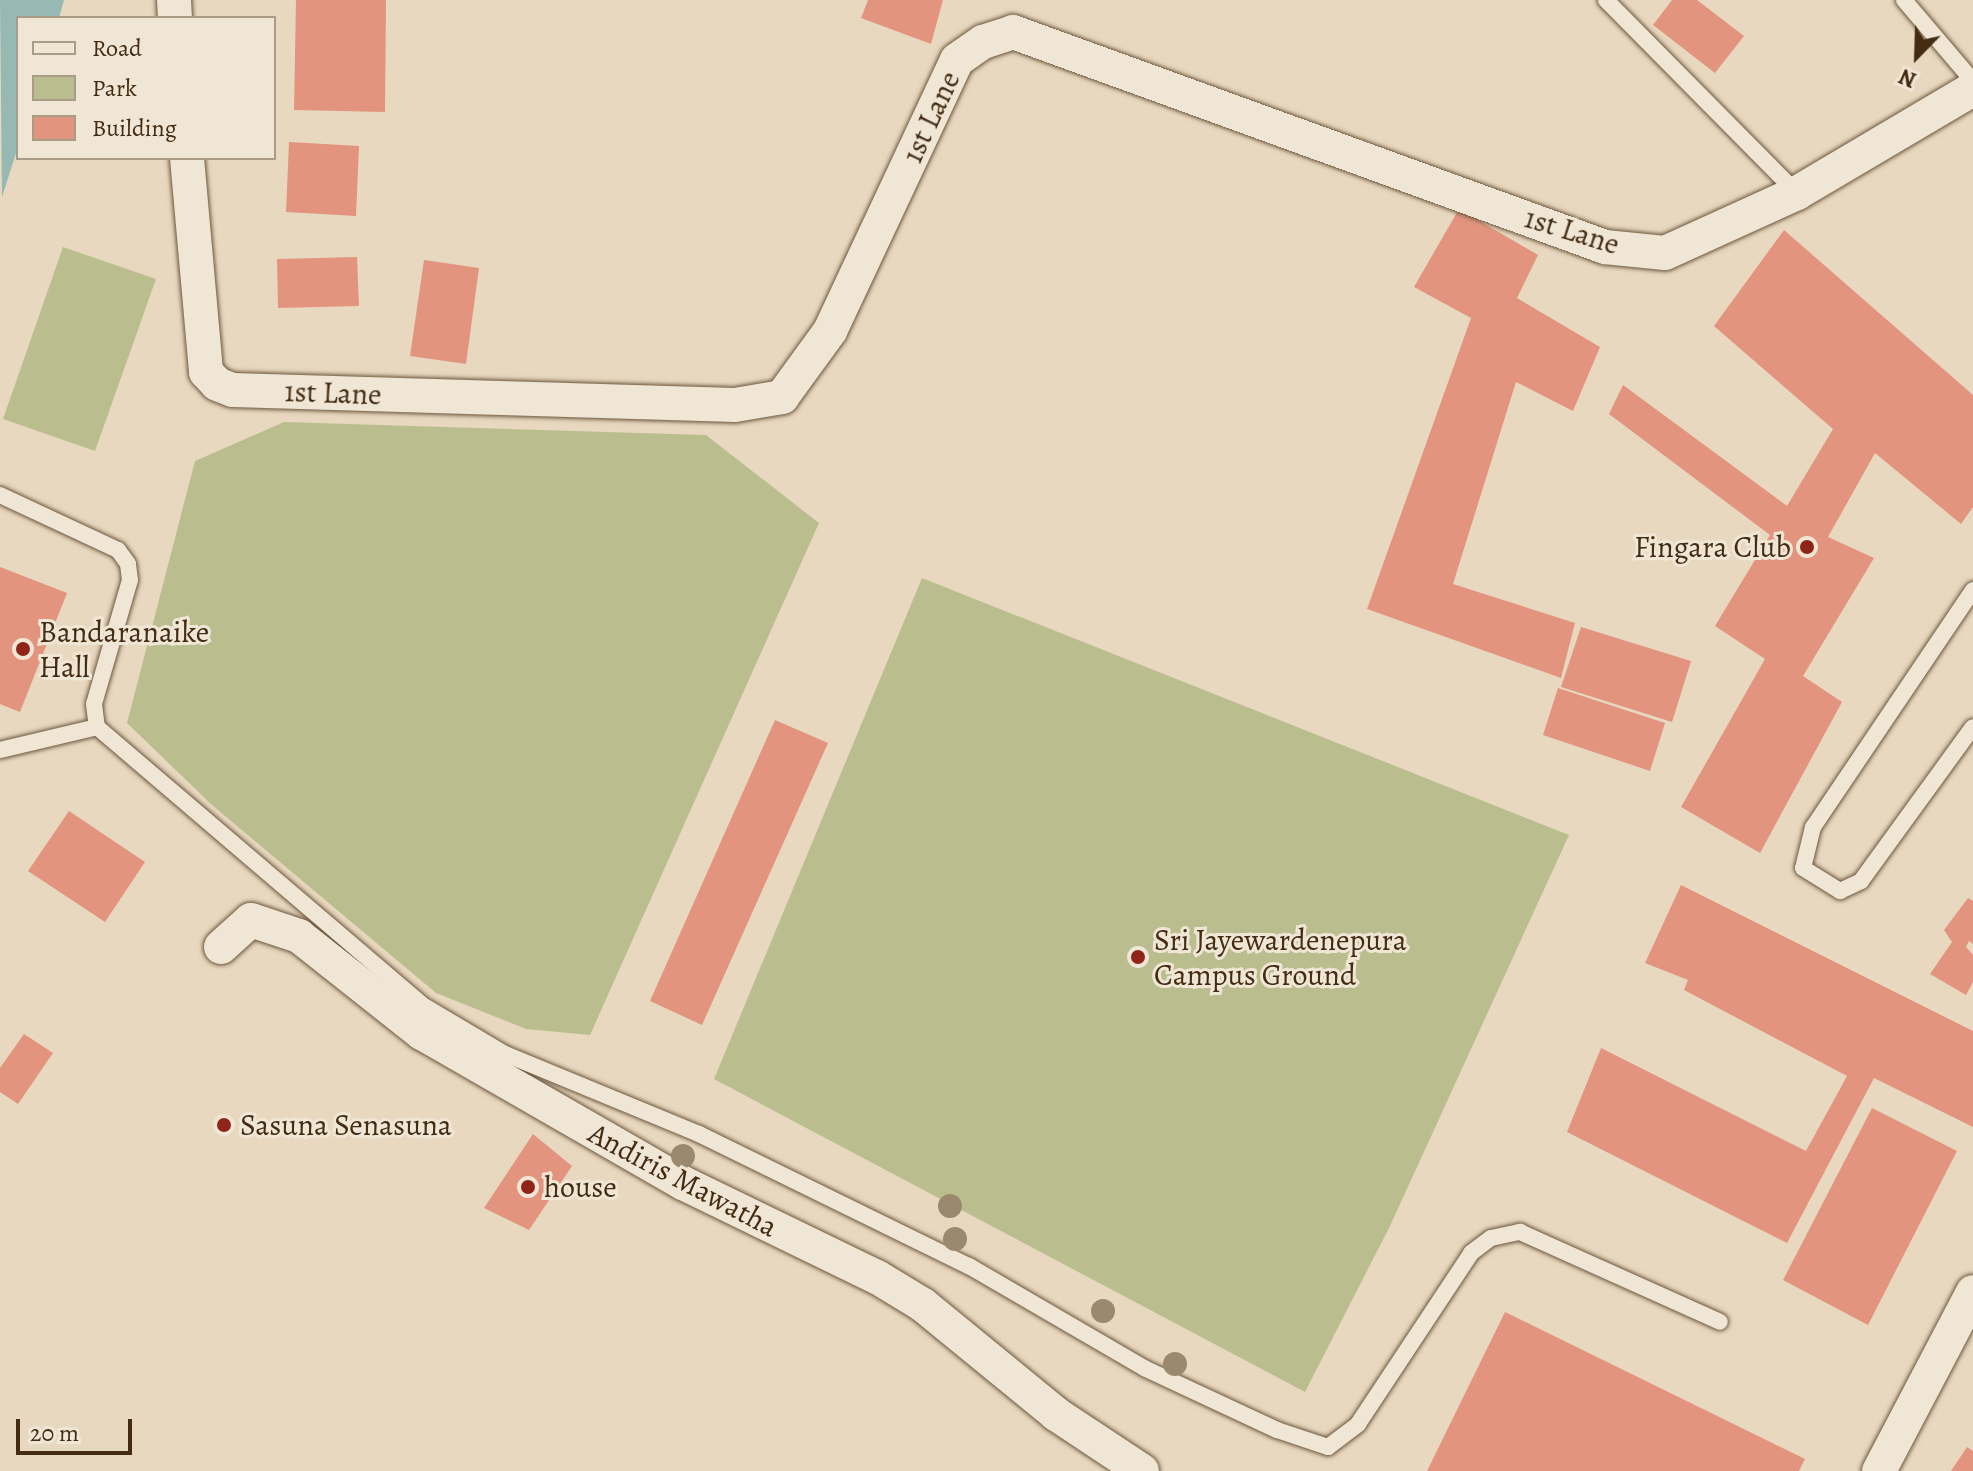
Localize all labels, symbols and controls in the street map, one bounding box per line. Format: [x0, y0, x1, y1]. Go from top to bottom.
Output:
legend [16, 16, 276, 160]
north arrow [1877, 16, 1957, 96]
text: Road [92, 32, 142, 64]
text: N [1894, 61, 1921, 95]
street label: 1st Lane [894, 65, 968, 169]
text: Park [92, 72, 137, 104]
text: Building [92, 112, 177, 144]
street label: 1st Lane [1520, 200, 1624, 262]
street label: 1st Lane [284, 373, 382, 413]
place label: Fingara Club [1634, 529, 1791, 565]
marker: Fingara Club [1798, 538, 1816, 556]
place label: Bandaranaike Hall [39, 614, 209, 684]
marker: Bandaranaike Hall [14, 640, 32, 658]
place label: Sri Jayewardenepura Campus Ground [1154, 922, 1407, 992]
marker: Sri Jayewardenepura Campus Ground [1129, 948, 1147, 966]
place label: Sasuna Senasuna [240, 1107, 452, 1143]
street label: Andiris Mawatha [582, 1115, 784, 1245]
marker: Sasuna Senasuna [215, 1116, 233, 1134]
place label: house [544, 1169, 617, 1205]
marker: house [519, 1178, 537, 1196]
scale bar [20, 1403, 136, 1453]
text: 20 m [30, 1417, 79, 1449]

